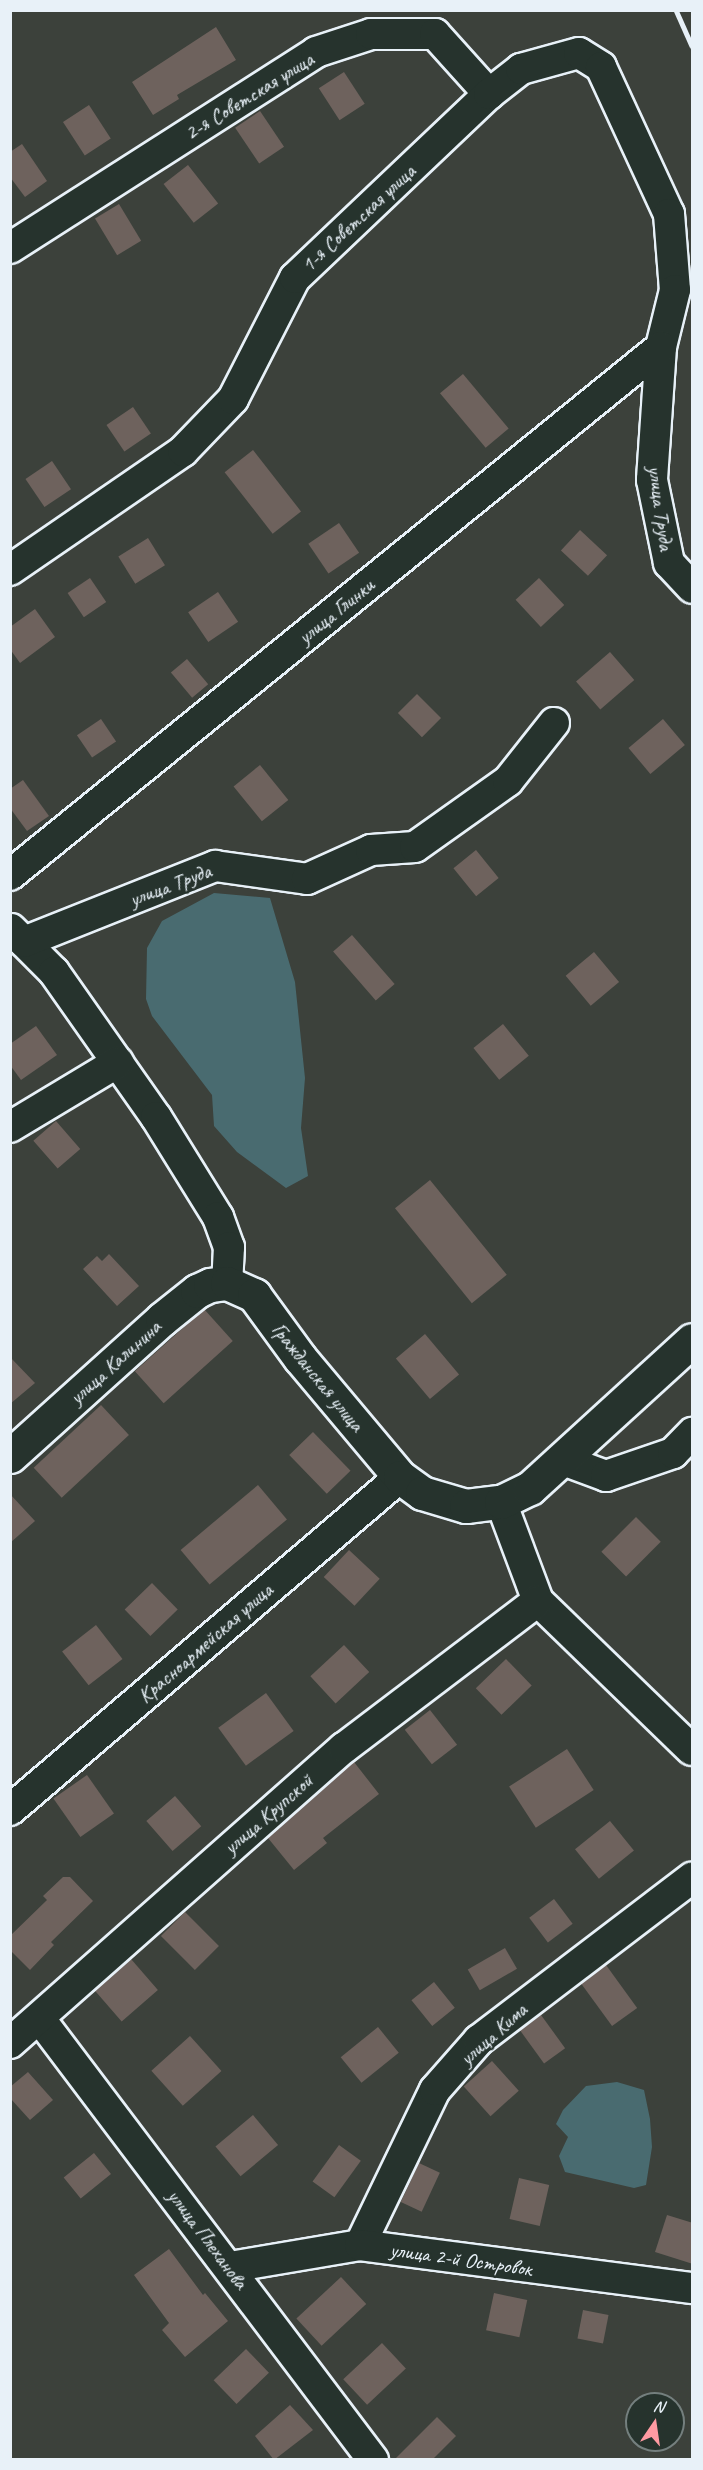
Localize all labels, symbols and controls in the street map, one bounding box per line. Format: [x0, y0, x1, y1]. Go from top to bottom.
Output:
street label: 2-я Советская улица [179, 46, 319, 146]
street label: 1-я Советская улица [295, 158, 421, 278]
street label: улица Труда [643, 465, 679, 551]
street label: улица Глинки [292, 572, 380, 650]
street label: улица Труда [127, 858, 213, 912]
street label: улица Калинина [64, 1314, 166, 1410]
street label: Гражданская улица [266, 1317, 370, 1437]
street label: Красноармейская улица [132, 1577, 278, 1709]
street label: улица Крупской [218, 1768, 318, 1860]
street label: улица Кима [454, 1997, 532, 2071]
street label: улица Плеханова [162, 2184, 254, 2294]
street label: улица 2-й Островок [388, 2237, 534, 2281]
north arrow [625, 2392, 685, 2452]
text: N [652, 2396, 666, 2417]

